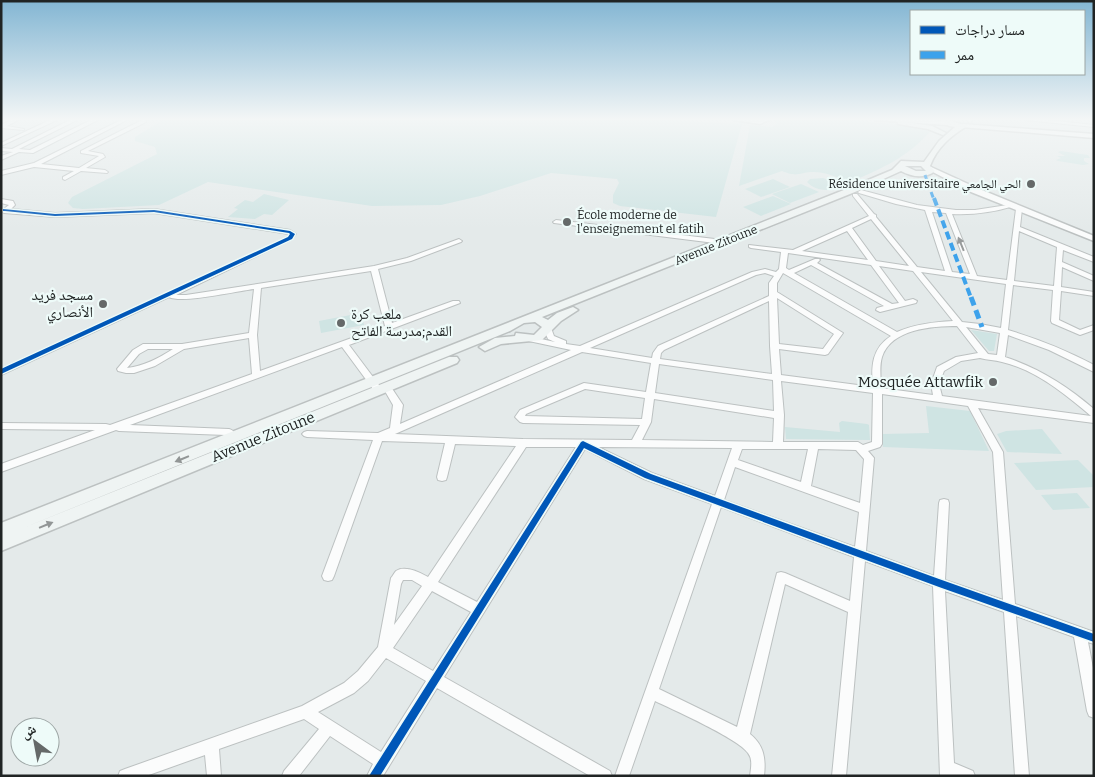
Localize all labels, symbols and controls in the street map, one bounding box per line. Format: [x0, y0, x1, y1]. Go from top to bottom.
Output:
legend [910, 10, 1085, 75]
text: مسار دراجات [955, 21, 1025, 39]
text: ممر [954, 46, 974, 64]
place label: Résidence universitaire الحي الجامعي [828, 177, 1021, 194]
marker: Résidence universitaire الحي الجامعي [1025, 178, 1037, 190]
place label: École moderne de l'enseignement el fatih [577, 207, 705, 236]
marker: École moderne de l'enseignement el fatih [561, 216, 573, 228]
street label: Avenue Zitoune [673, 222, 759, 268]
one-way arrow [957, 237, 965, 251]
place label: مسجد فريد الأنصاري [31, 286, 93, 324]
marker: مسجد فريد الأنصاري [97, 298, 109, 310]
place label: ملعب كرة القدم;مدرسة الفاتح [351, 305, 452, 341]
marker: ملعب كرة القدم;مدرسة الفاتح [335, 317, 347, 329]
place label: Mosquée Attawfik [858, 373, 983, 391]
marker: Mosquée Attawfik [987, 376, 999, 388]
street label: Avenue Zitoune [209, 408, 317, 466]
one-way arrow [175, 455, 189, 463]
one-way arrow [39, 521, 53, 529]
north arrow [10, 717, 60, 767]
text: ش [18, 720, 39, 743]

